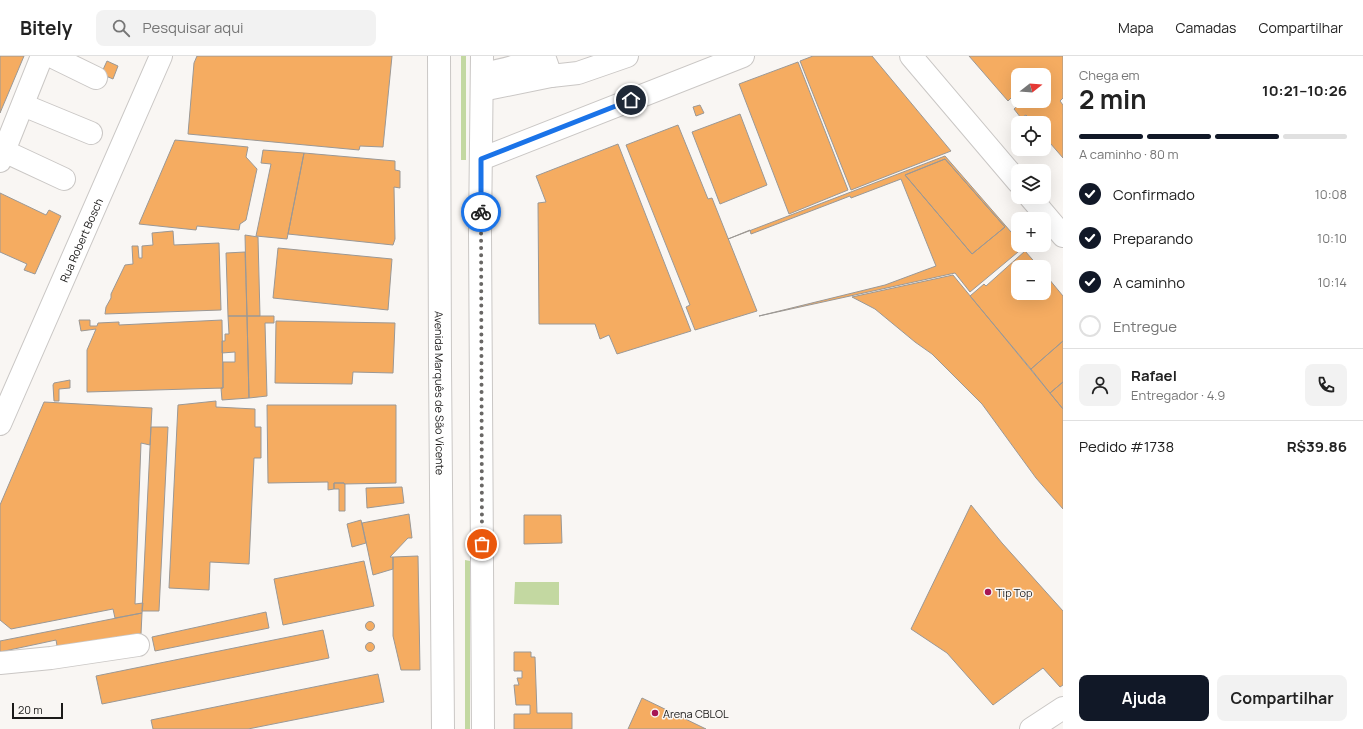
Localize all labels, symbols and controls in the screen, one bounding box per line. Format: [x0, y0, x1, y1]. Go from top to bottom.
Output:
search box [96, 10, 376, 46]
text: Bitely [20, 15, 72, 41]
icon: search [110, 17, 132, 39]
text: Pesquisar aqui [142, 17, 244, 38]
text: Mapa [1118, 18, 1154, 37]
text: Camadas [1176, 18, 1236, 37]
text: Compartilhar [1258, 18, 1343, 37]
text: Chega em [1079, 66, 1140, 84]
north arrow [1011, 68, 1051, 108]
map controls [1011, 68, 1051, 300]
text: 10:21–10:26 [1262, 80, 1347, 101]
text: 2 min [1079, 81, 1147, 117]
pin [614, 83, 648, 117]
icon: home [620, 89, 642, 111]
button: locate [1011, 116, 1051, 156]
text: A caminho · 80 m [1079, 145, 1179, 163]
button: layers [1011, 164, 1051, 204]
icon: check [1079, 183, 1101, 205]
text: Confirmado [1113, 184, 1195, 205]
text: 10:08 [1315, 185, 1347, 203]
courier [461, 192, 501, 232]
street label: Rua Robert Bosch [56, 195, 106, 284]
icon: bike [470, 201, 492, 223]
button: + [1011, 212, 1051, 252]
icon: check [1079, 227, 1101, 249]
text: Preparando [1113, 228, 1193, 249]
text: 10:10 [1317, 229, 1347, 247]
button: − [1011, 260, 1051, 300]
icon: check [1079, 271, 1101, 293]
text: A caminho [1113, 272, 1185, 293]
text: 10:14 [1317, 273, 1347, 291]
street label: Avenida Marquês de São Vicente [432, 311, 448, 476]
text: Entregue [1113, 316, 1177, 337]
button: person [1079, 364, 1121, 406]
button: phone [1305, 364, 1347, 406]
text: Rafael [1131, 365, 1177, 386]
text: Entregador · 4.9 [1131, 386, 1225, 404]
text: Pedido #1738 [1079, 436, 1174, 457]
text: R$39.86 [1287, 436, 1347, 457]
pin [465, 527, 499, 561]
icon: bag [471, 533, 493, 555]
place label: Tip Top [996, 585, 1033, 600]
marker: Tip Top [983, 587, 993, 597]
button: Ajuda [1079, 675, 1209, 721]
button: Compartilhar [1217, 675, 1347, 721]
scale bar [12, 701, 63, 720]
text: 20 m [18, 702, 43, 717]
place label: Arena CBLOL [663, 706, 729, 721]
marker: Arena CBLOL [650, 708, 660, 718]

